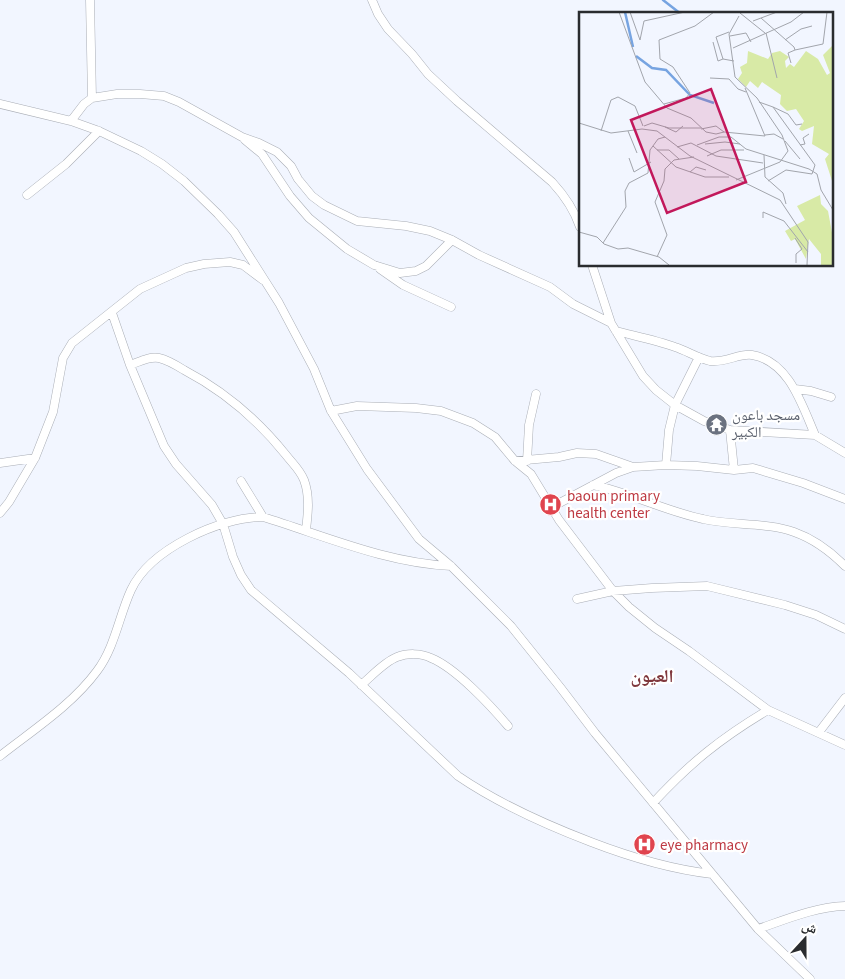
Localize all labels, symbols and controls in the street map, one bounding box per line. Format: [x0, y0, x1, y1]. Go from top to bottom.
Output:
inset map [579, 12, 832, 266]
place label: مسجد باعون الكبير [731, 405, 800, 443]
temple icon: مسجد باعون الكبير [704, 412, 728, 436]
place label: baoun primary health center [567, 486, 660, 524]
hospital icon: baoun primary health center [539, 493, 563, 517]
district label: العيون [630, 664, 674, 689]
hospital icon: eye pharmacy [632, 833, 656, 857]
place label: eye pharmacy [660, 835, 748, 856]
north arrow [780, 914, 830, 964]
text: ش [799, 916, 820, 940]

